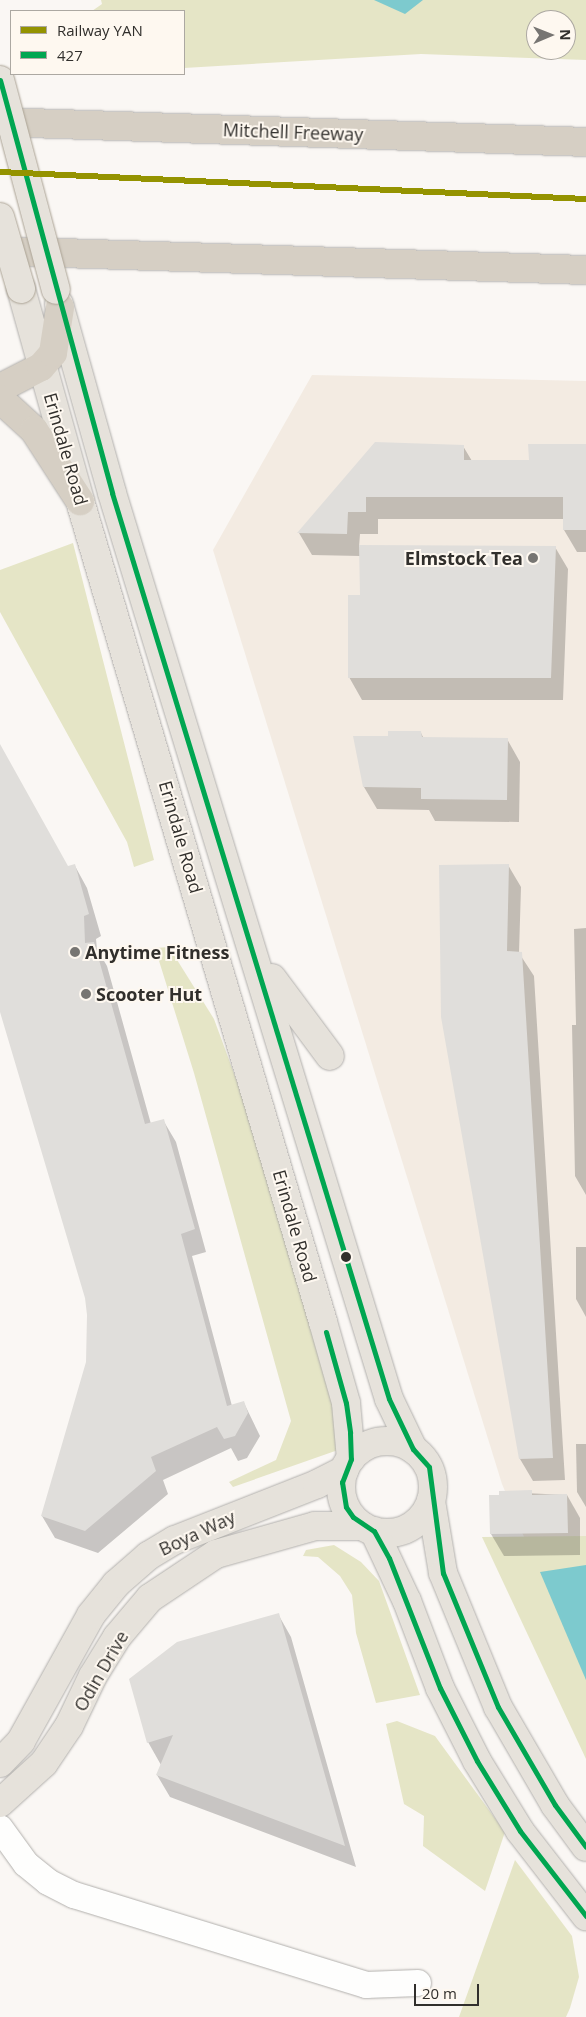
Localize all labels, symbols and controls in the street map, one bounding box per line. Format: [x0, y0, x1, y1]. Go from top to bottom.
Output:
legend [10, 10, 185, 75]
north arrow [526, 10, 576, 60]
text: Railway YAN [57, 20, 143, 40]
text: N [556, 29, 575, 41]
text: 427 [57, 45, 83, 65]
street label: Mitchell Freeway [222, 119, 364, 145]
street label: Erindale Road [40, 390, 92, 508]
place label: Elmstock Tea [405, 547, 523, 569]
marker: Elmstock Tea [527, 552, 539, 564]
street label: Erindale Road [155, 778, 207, 896]
place label: Anytime Fitness [85, 941, 229, 963]
marker: Anytime Fitness [69, 946, 81, 958]
place label: Scooter Hut [96, 983, 202, 1005]
marker: Scooter Hut [80, 988, 92, 1000]
street label: Erindale Road [269, 1167, 321, 1285]
unlabelled marker [341, 1252, 351, 1262]
street label: Boya Way [155, 1506, 239, 1560]
street label: Odin Drive [69, 1627, 133, 1715]
scale bar [416, 1974, 481, 2006]
text: 20 m [422, 1983, 457, 2003]

